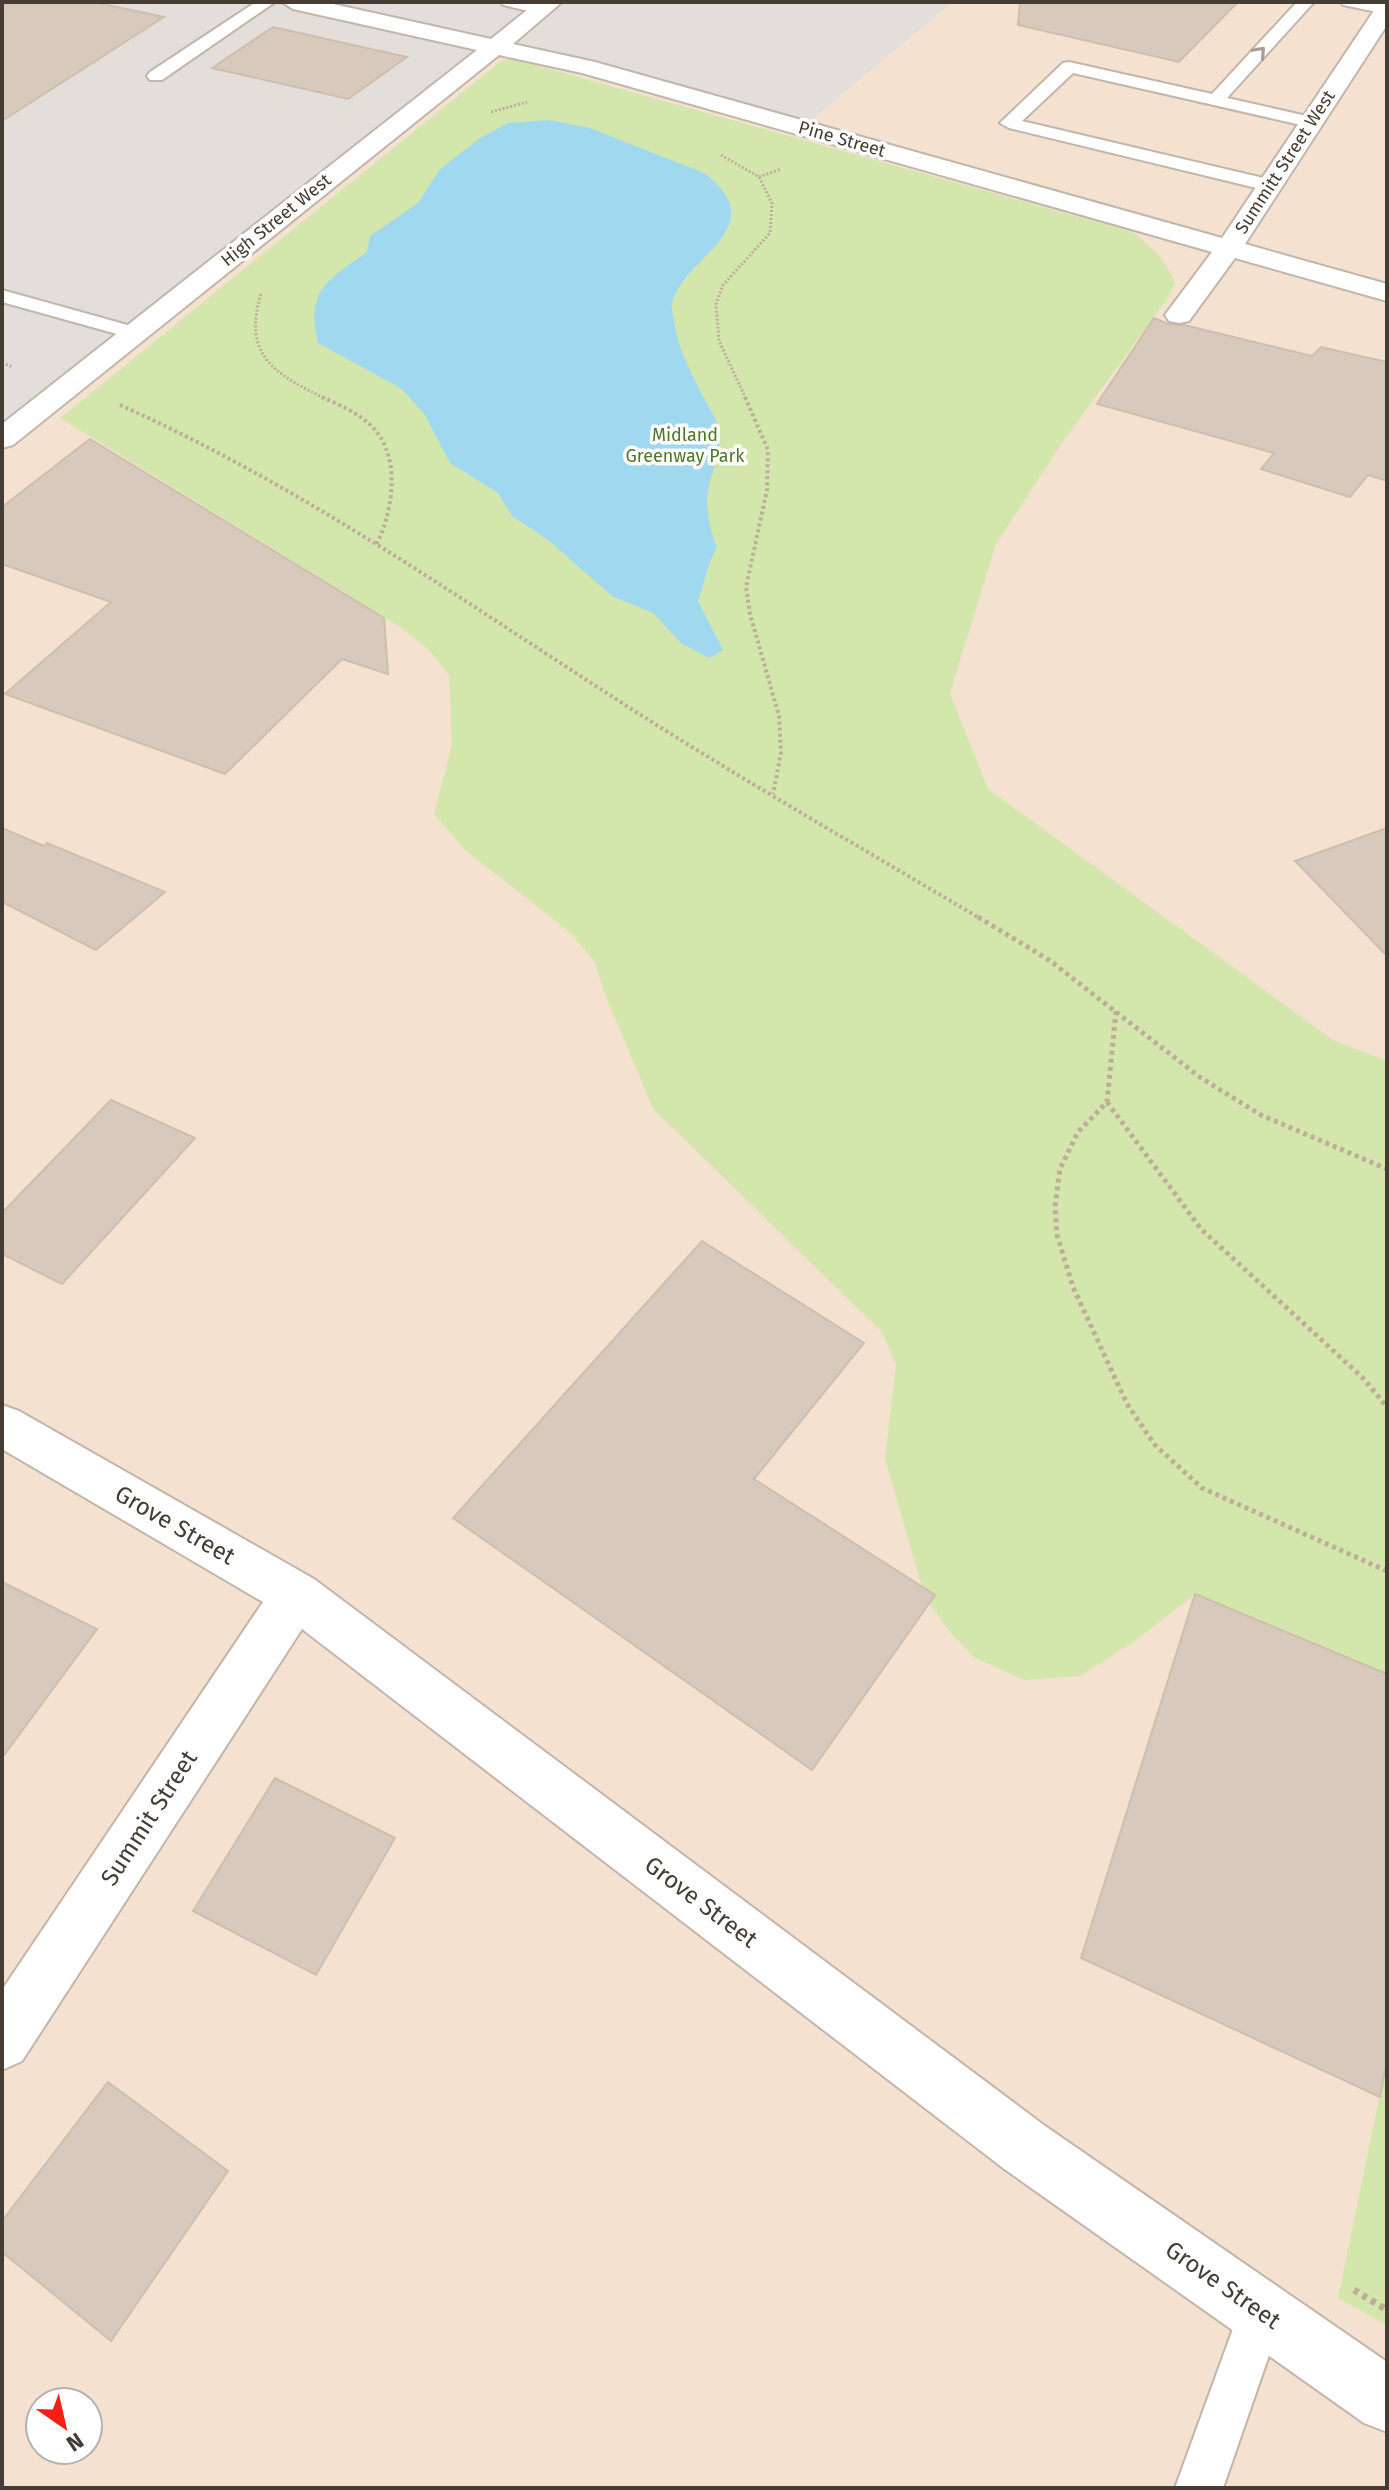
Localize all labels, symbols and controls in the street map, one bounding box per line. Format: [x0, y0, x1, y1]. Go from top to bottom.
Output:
one-way arrow [1251, 46, 1265, 61]
street label: Summitt Street West [1230, 86, 1340, 238]
street label: Pine Street [796, 116, 889, 162]
street label: High Street West [217, 169, 336, 271]
park label: Midland Greenway Park [625, 424, 745, 467]
street label: Grove Street [110, 1479, 240, 1571]
street label: Summit Street [95, 1745, 203, 1891]
street label: Grove Street [639, 1851, 763, 1954]
street label: Grove Street [1160, 2235, 1286, 2335]
north arrow [24, 2386, 104, 2466]
text: N [61, 2427, 89, 2457]

